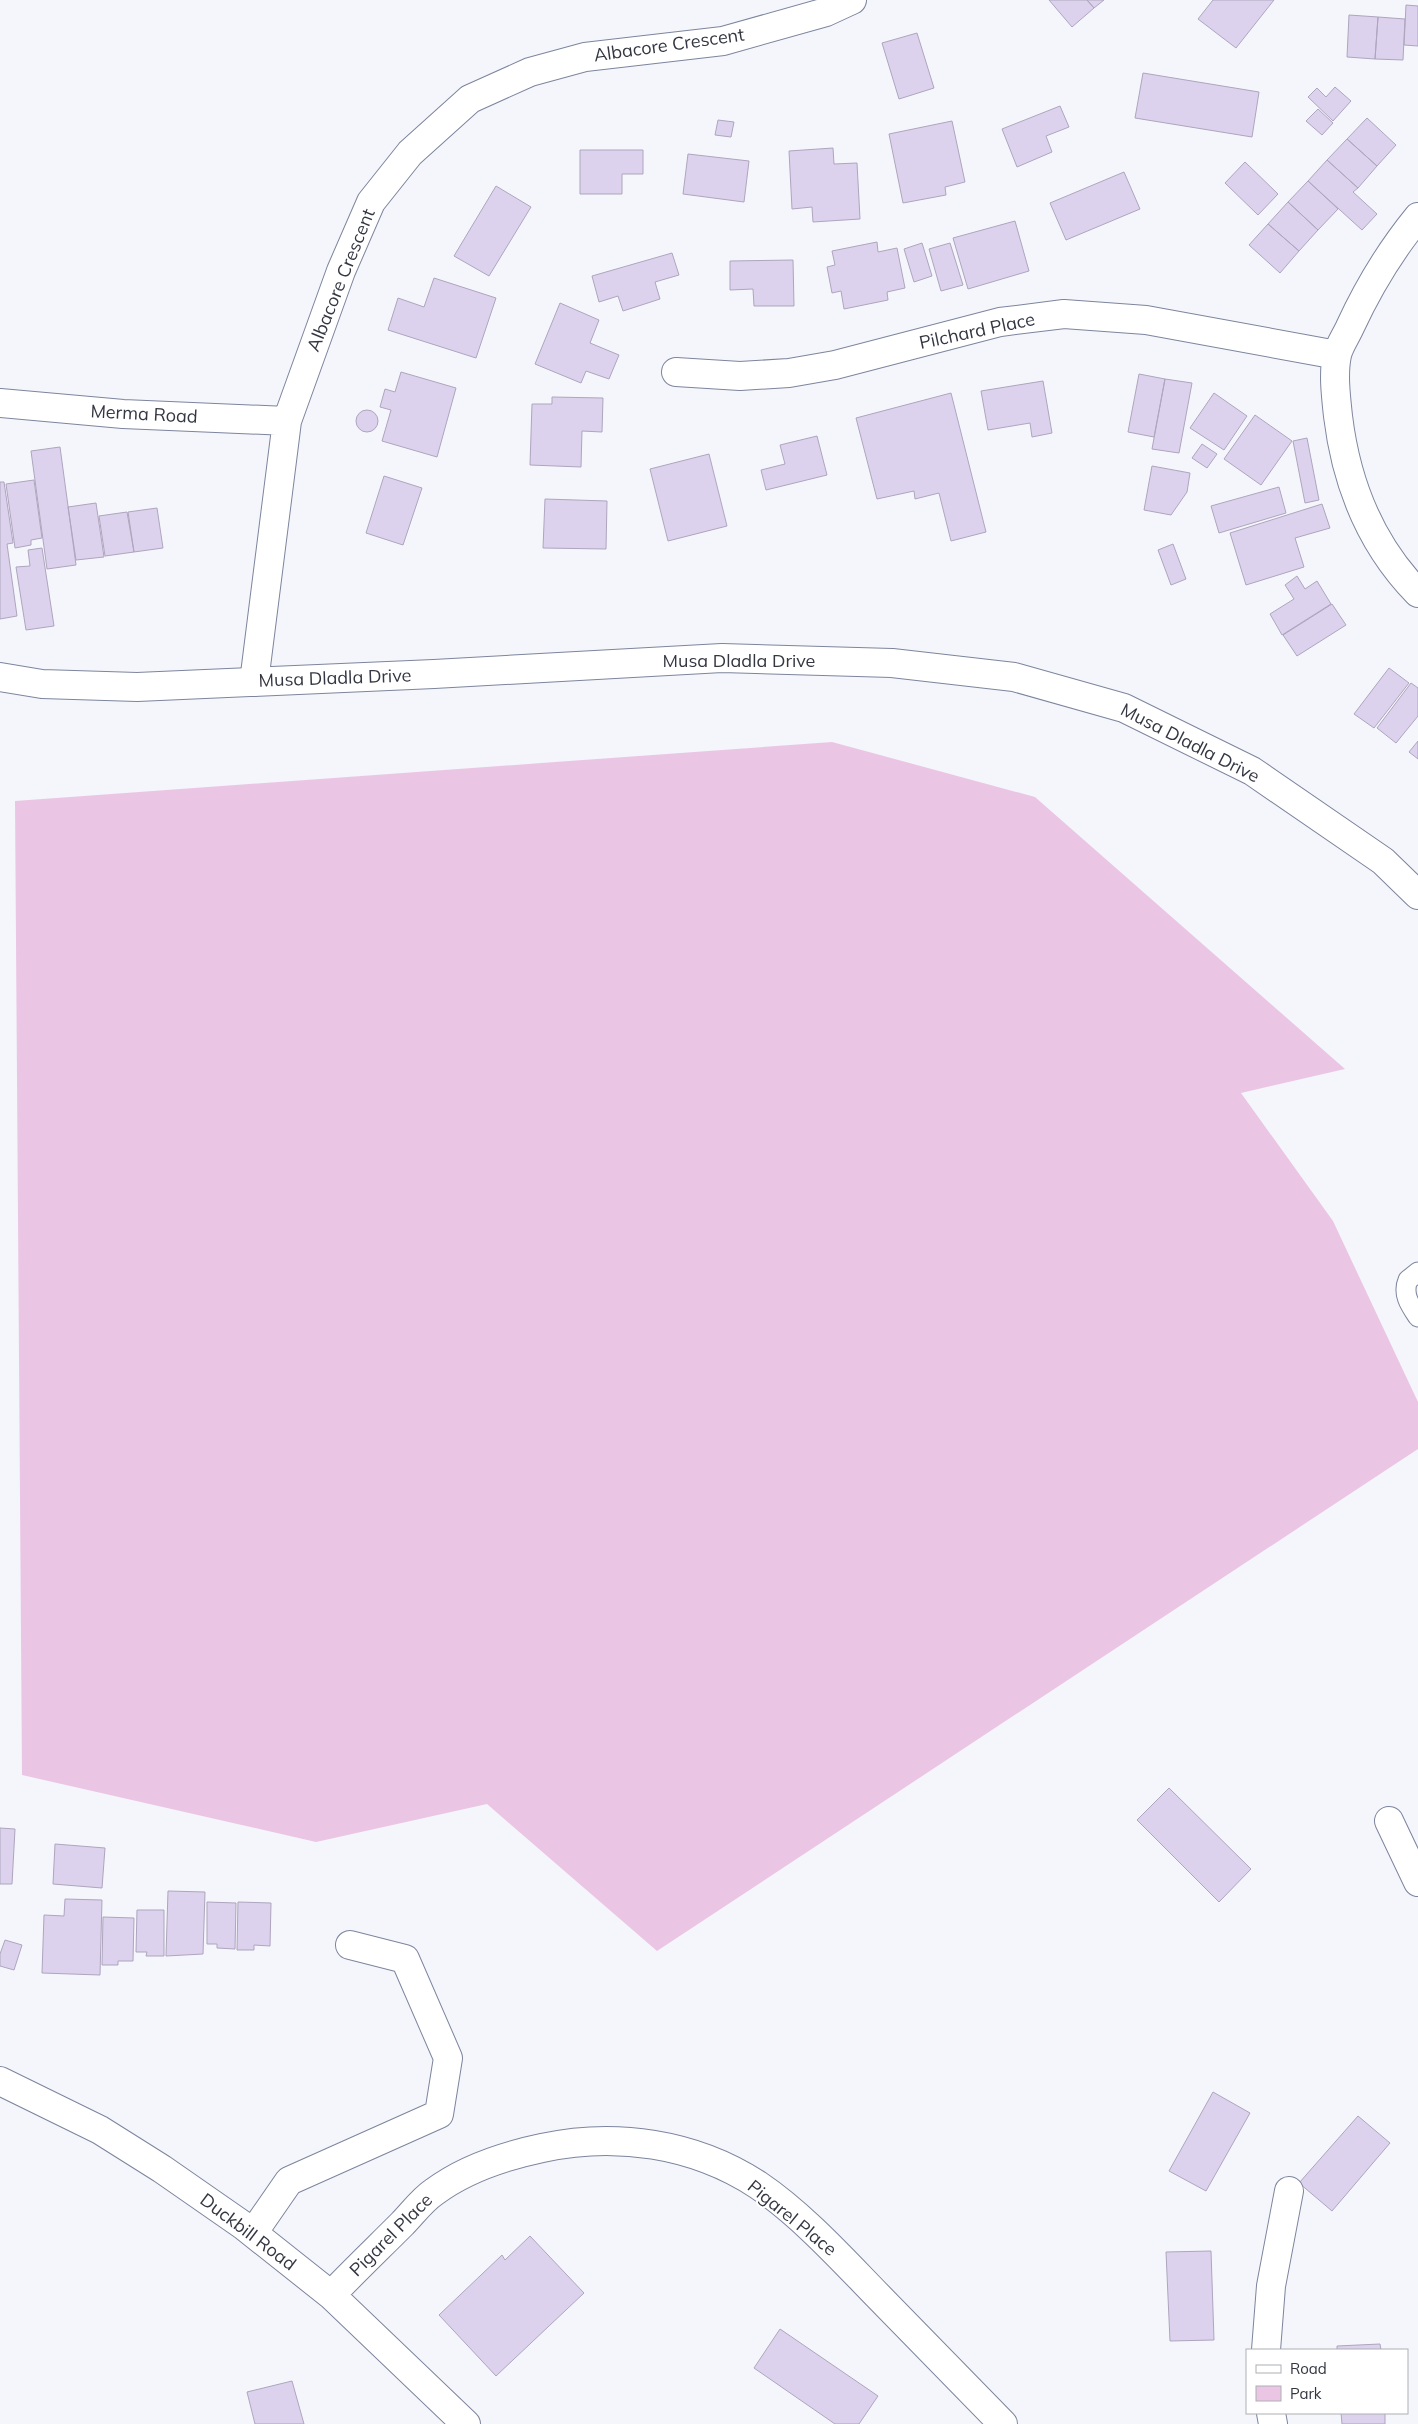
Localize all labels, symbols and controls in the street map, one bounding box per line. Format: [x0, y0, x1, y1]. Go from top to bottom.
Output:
street label: Albacore Crescent [592, 23, 746, 66]
street label: Albacore Crescent [301, 205, 380, 355]
street label: Pilchard Place [917, 307, 1037, 354]
street label: Merma Road [90, 399, 198, 428]
street label: Musa Dladla Drive [663, 649, 815, 672]
street label: Musa Dladla Drive [258, 663, 412, 692]
street label: Musa Dladla Drive [1117, 698, 1264, 787]
street label: Pigarel Place [743, 2175, 842, 2261]
street label: Duckbill Road [196, 2188, 301, 2275]
street label: Pigarel Place [344, 2188, 437, 2281]
legend [1246, 2349, 1408, 2414]
text: Road [1290, 2359, 1327, 2378]
text: Park [1290, 2384, 1322, 2403]

